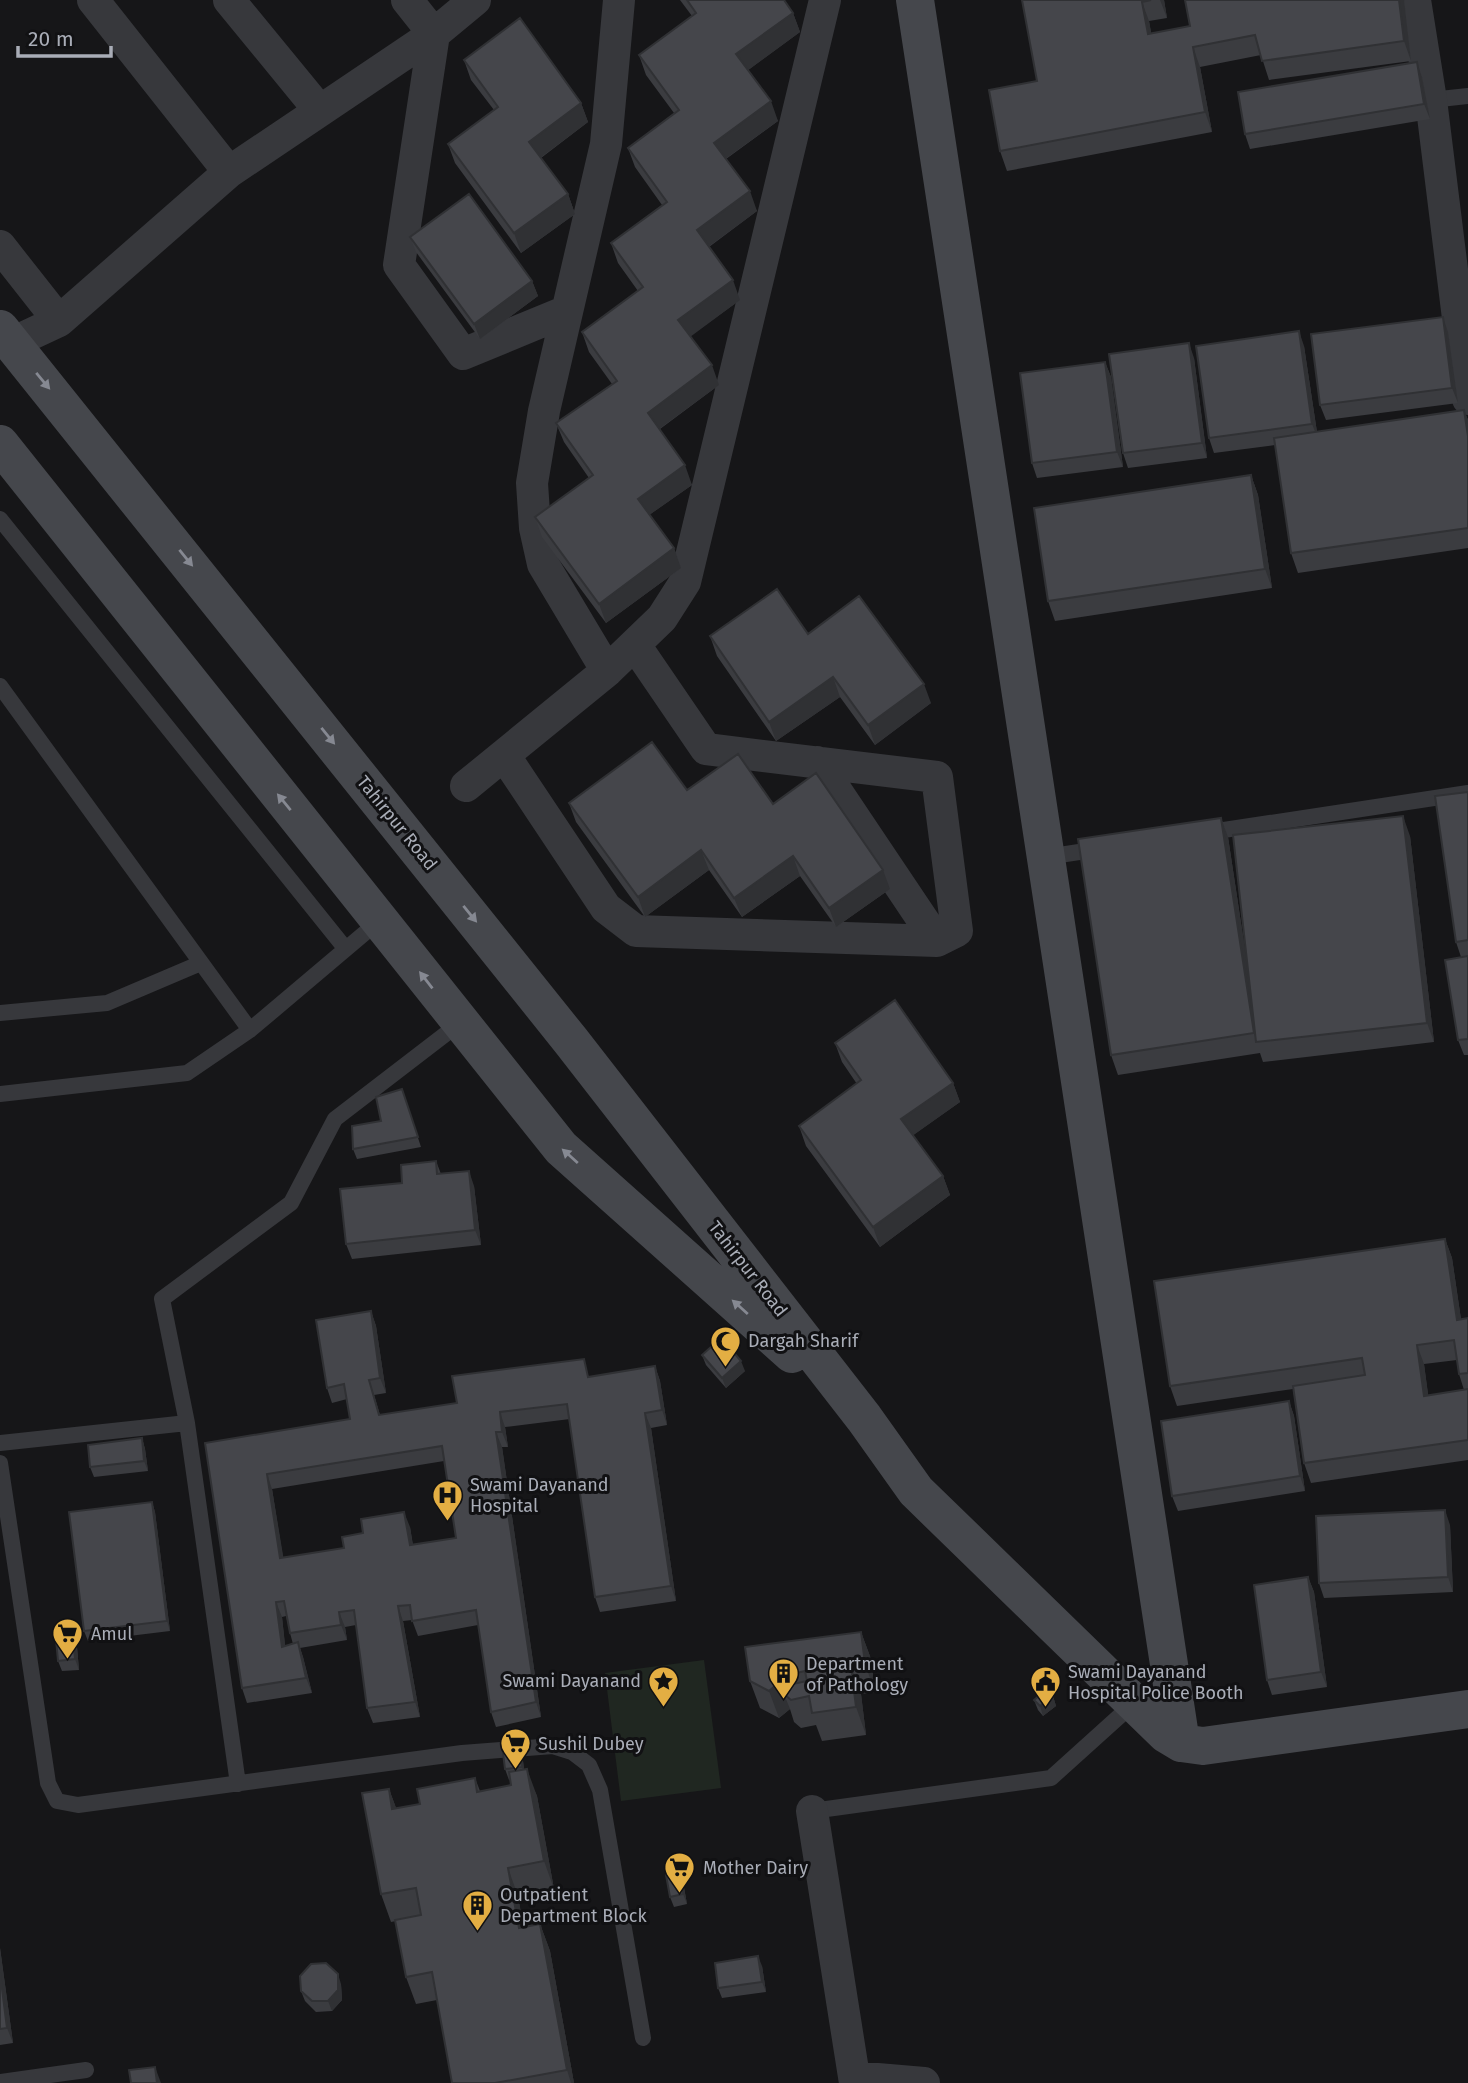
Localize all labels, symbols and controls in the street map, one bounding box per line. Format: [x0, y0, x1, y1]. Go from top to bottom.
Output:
scale bar [18, 14, 110, 58]
text: 20 m [28, 26, 74, 52]
one-way arrow [35, 373, 50, 390]
one-way arrow [179, 549, 194, 567]
one-way arrow [320, 728, 335, 745]
street label: Tahirpur Road [352, 771, 442, 875]
one-way arrow [277, 793, 292, 811]
one-way arrow [462, 905, 477, 923]
one-way arrow [419, 971, 434, 988]
one-way arrow [561, 1148, 579, 1164]
street label: Tahirpur Road [704, 1217, 792, 1321]
one-way arrow [731, 1300, 748, 1315]
mosque icon: Dargah Sharif [708, 1324, 742, 1368]
place label: Dargah Sharif [748, 1330, 860, 1352]
place label: Swami Dayanand Hospital [470, 1474, 609, 1517]
hospital icon: Swami Dayanand Hospital [430, 1478, 464, 1522]
supermarket icon: Amul [51, 1617, 85, 1661]
place label: Amul [91, 1623, 133, 1645]
place label: Department of Pathology [806, 1653, 908, 1696]
building icon: Department of Pathology [766, 1657, 800, 1701]
place label: Swami Dayanand Hospital Police Booth [1068, 1661, 1244, 1704]
place icon: Swami Dayanand [647, 1664, 681, 1708]
public building icon: Swami Dayanand Hospital Police Booth [1028, 1665, 1062, 1709]
place label: Swami Dayanand [502, 1670, 641, 1692]
supermarket icon: Sushil Dubey [498, 1727, 532, 1771]
place label: Sushil Dubey [538, 1733, 644, 1755]
supermarket icon: Mother Dairy [663, 1851, 697, 1895]
place label: Mother Dairy [703, 1857, 808, 1879]
place label: Outpatient Department Block [500, 1884, 647, 1927]
building icon: Outpatient Department Block [460, 1888, 494, 1932]

